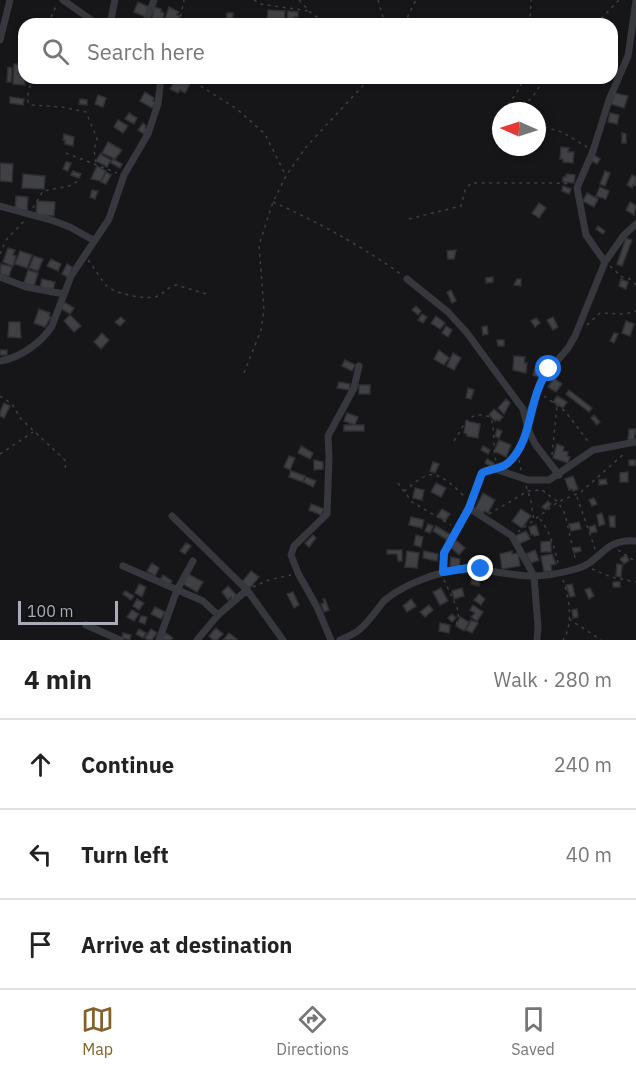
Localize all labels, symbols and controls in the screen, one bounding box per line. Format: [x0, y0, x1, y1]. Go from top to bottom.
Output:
search box [18, 18, 618, 84]
icon: search [39, 35, 72, 68]
text: Search here [87, 37, 205, 66]
north arrow [492, 102, 546, 156]
route start [535, 355, 561, 381]
route end [467, 555, 493, 581]
scale bar [18, 598, 118, 626]
text: 100 m [27, 601, 74, 621]
text: 4 min [24, 662, 92, 696]
text: Walk · 280 m [494, 666, 612, 693]
icon: ahead [24, 748, 57, 781]
text: Continue [81, 750, 174, 779]
text: 240 m [554, 751, 612, 778]
icon: left [24, 838, 57, 871]
text: Turn left [81, 840, 169, 869]
text: 40 m [566, 841, 612, 868]
icon: arrive [24, 928, 57, 961]
text: Arrive at destination [81, 930, 292, 959]
tab: Map [81, 1003, 114, 1059]
tab: Directions [276, 1003, 349, 1059]
tab: Saved [511, 1003, 555, 1059]

